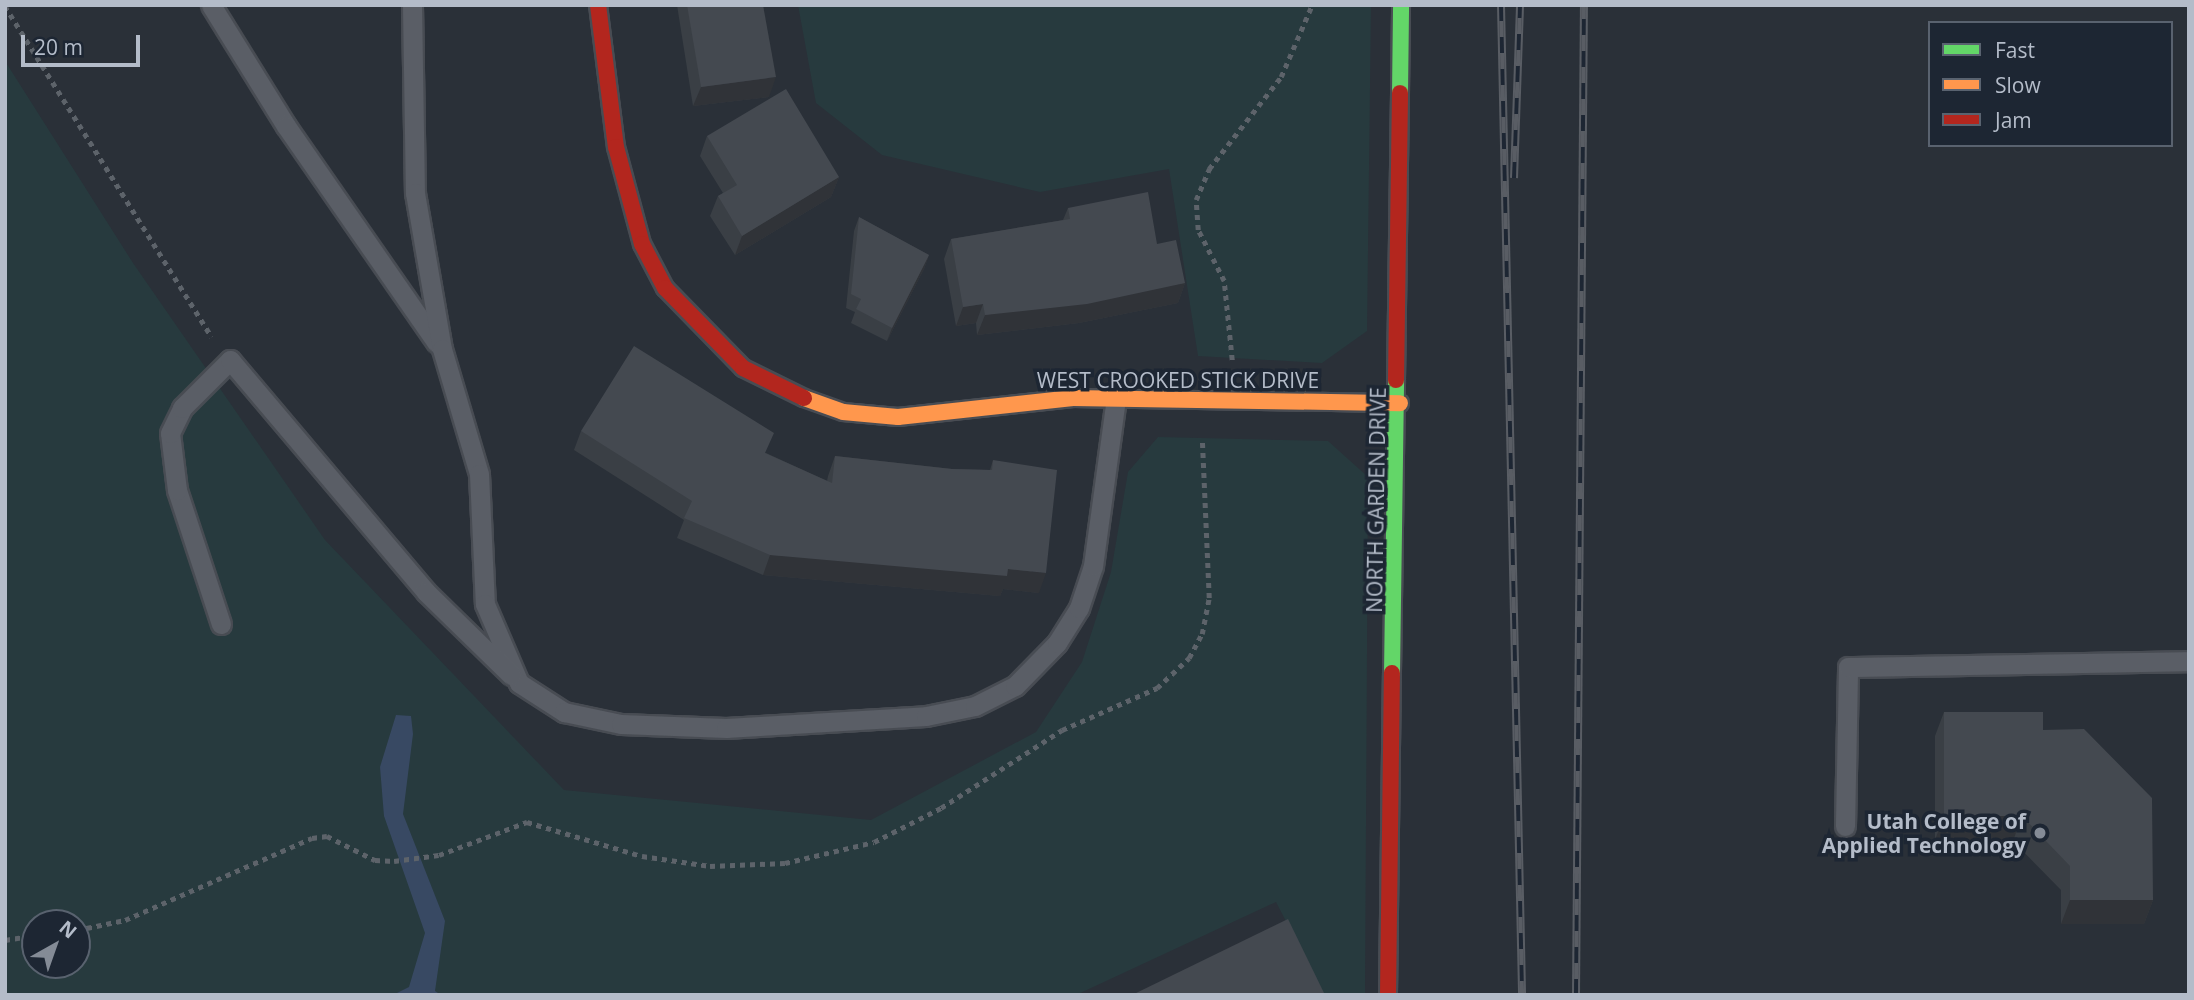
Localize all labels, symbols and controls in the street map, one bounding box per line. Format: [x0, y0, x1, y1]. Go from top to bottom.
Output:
scale bar [24, 21, 144, 65]
legend [1928, 21, 2173, 147]
text: 20 m [34, 33, 83, 61]
text: Fast [1995, 36, 2035, 64]
text: Slow [1995, 71, 2041, 99]
text: Jam [1995, 106, 2032, 134]
street label: WEST CROOKED STICK DRIVE [1037, 367, 1319, 393]
street label: NORTH GARDEN DRIVE [1361, 387, 1391, 613]
place label: Utah College of Applied Technology [1822, 808, 2026, 858]
marker: Utah College of Applied Technology [2032, 825, 2048, 841]
north arrow [21, 909, 91, 979]
text: N [54, 915, 82, 944]

